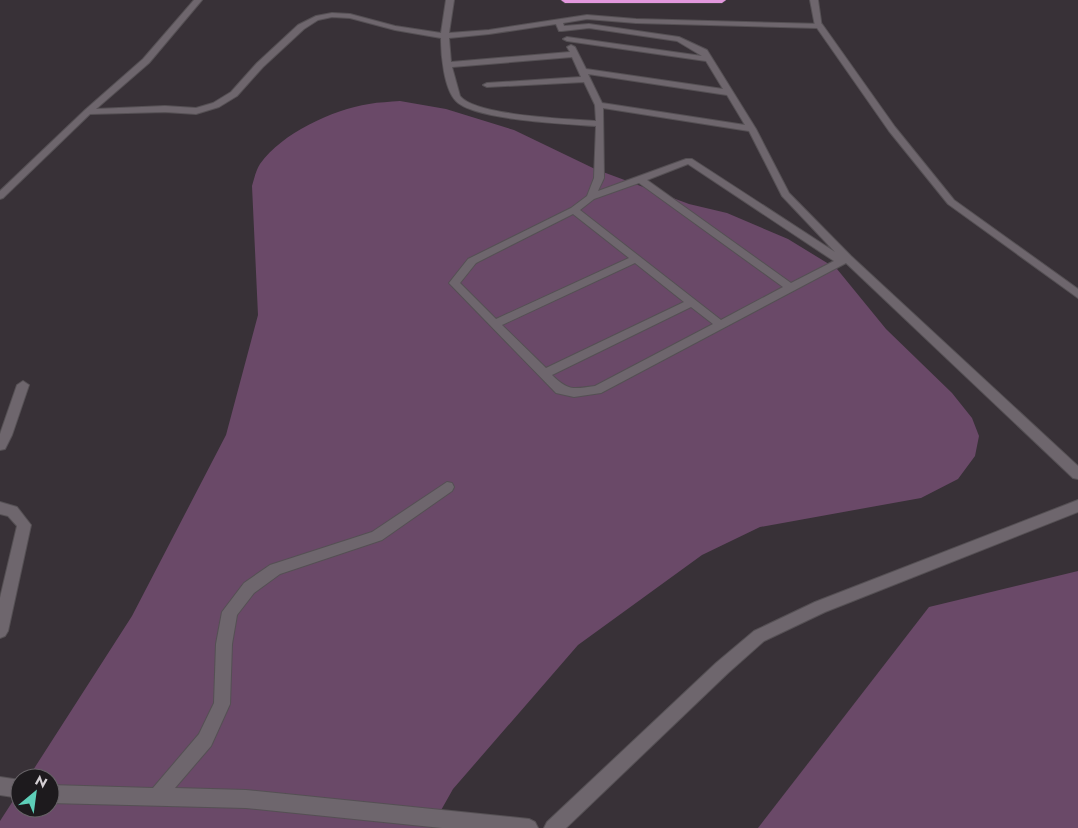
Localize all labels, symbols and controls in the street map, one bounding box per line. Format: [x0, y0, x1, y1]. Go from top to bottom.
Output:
north arrow [10, 768, 60, 818]
text: N [32, 770, 51, 793]

